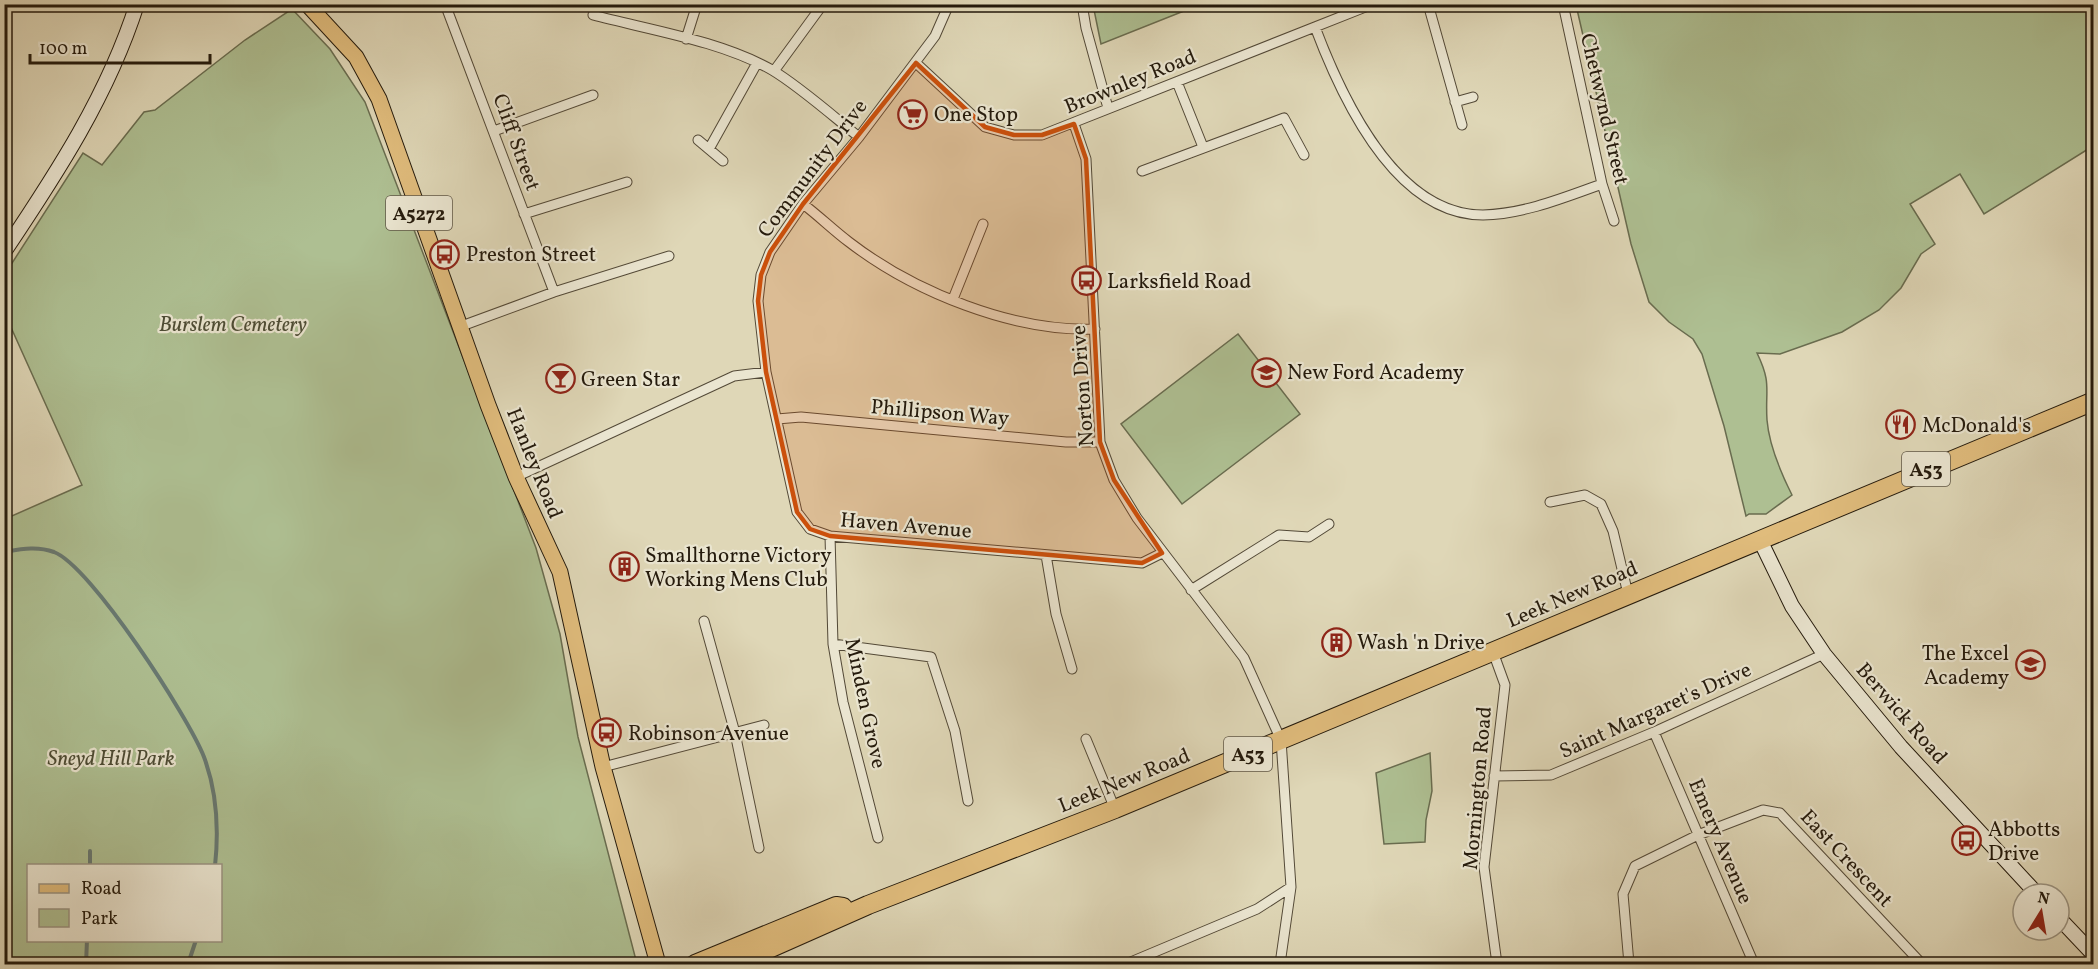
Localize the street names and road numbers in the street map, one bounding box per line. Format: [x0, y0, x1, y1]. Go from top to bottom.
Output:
street label: Chetwynd Street [1572, 31, 1635, 188]
street label: Brownley Road [1060, 43, 1201, 122]
street label: Cliff Street [485, 90, 547, 195]
street label: Community Drive [752, 94, 875, 244]
road number: A5272 [386, 196, 452, 230]
street label: Norton Drive [1065, 324, 1102, 448]
street label: Phillipson Way [869, 393, 1011, 434]
street label: Hanley Road [498, 404, 569, 523]
road number: A53 [1902, 452, 1950, 486]
street label: Haven Avenue [839, 506, 973, 547]
street label: Leek New Road [1503, 555, 1643, 636]
street label: Minden Grove [837, 635, 893, 771]
street label: Saint Margaret's Drive [1555, 656, 1756, 767]
street label: Berwick Road [1848, 657, 1953, 771]
street label: Mornington Road [1457, 705, 1500, 871]
road number: A53 [1224, 737, 1272, 771]
street label: Leek New Road [1054, 742, 1195, 821]
street label: Emery Avenue [1680, 774, 1759, 909]
street label: East Crescent [1793, 804, 1899, 914]

